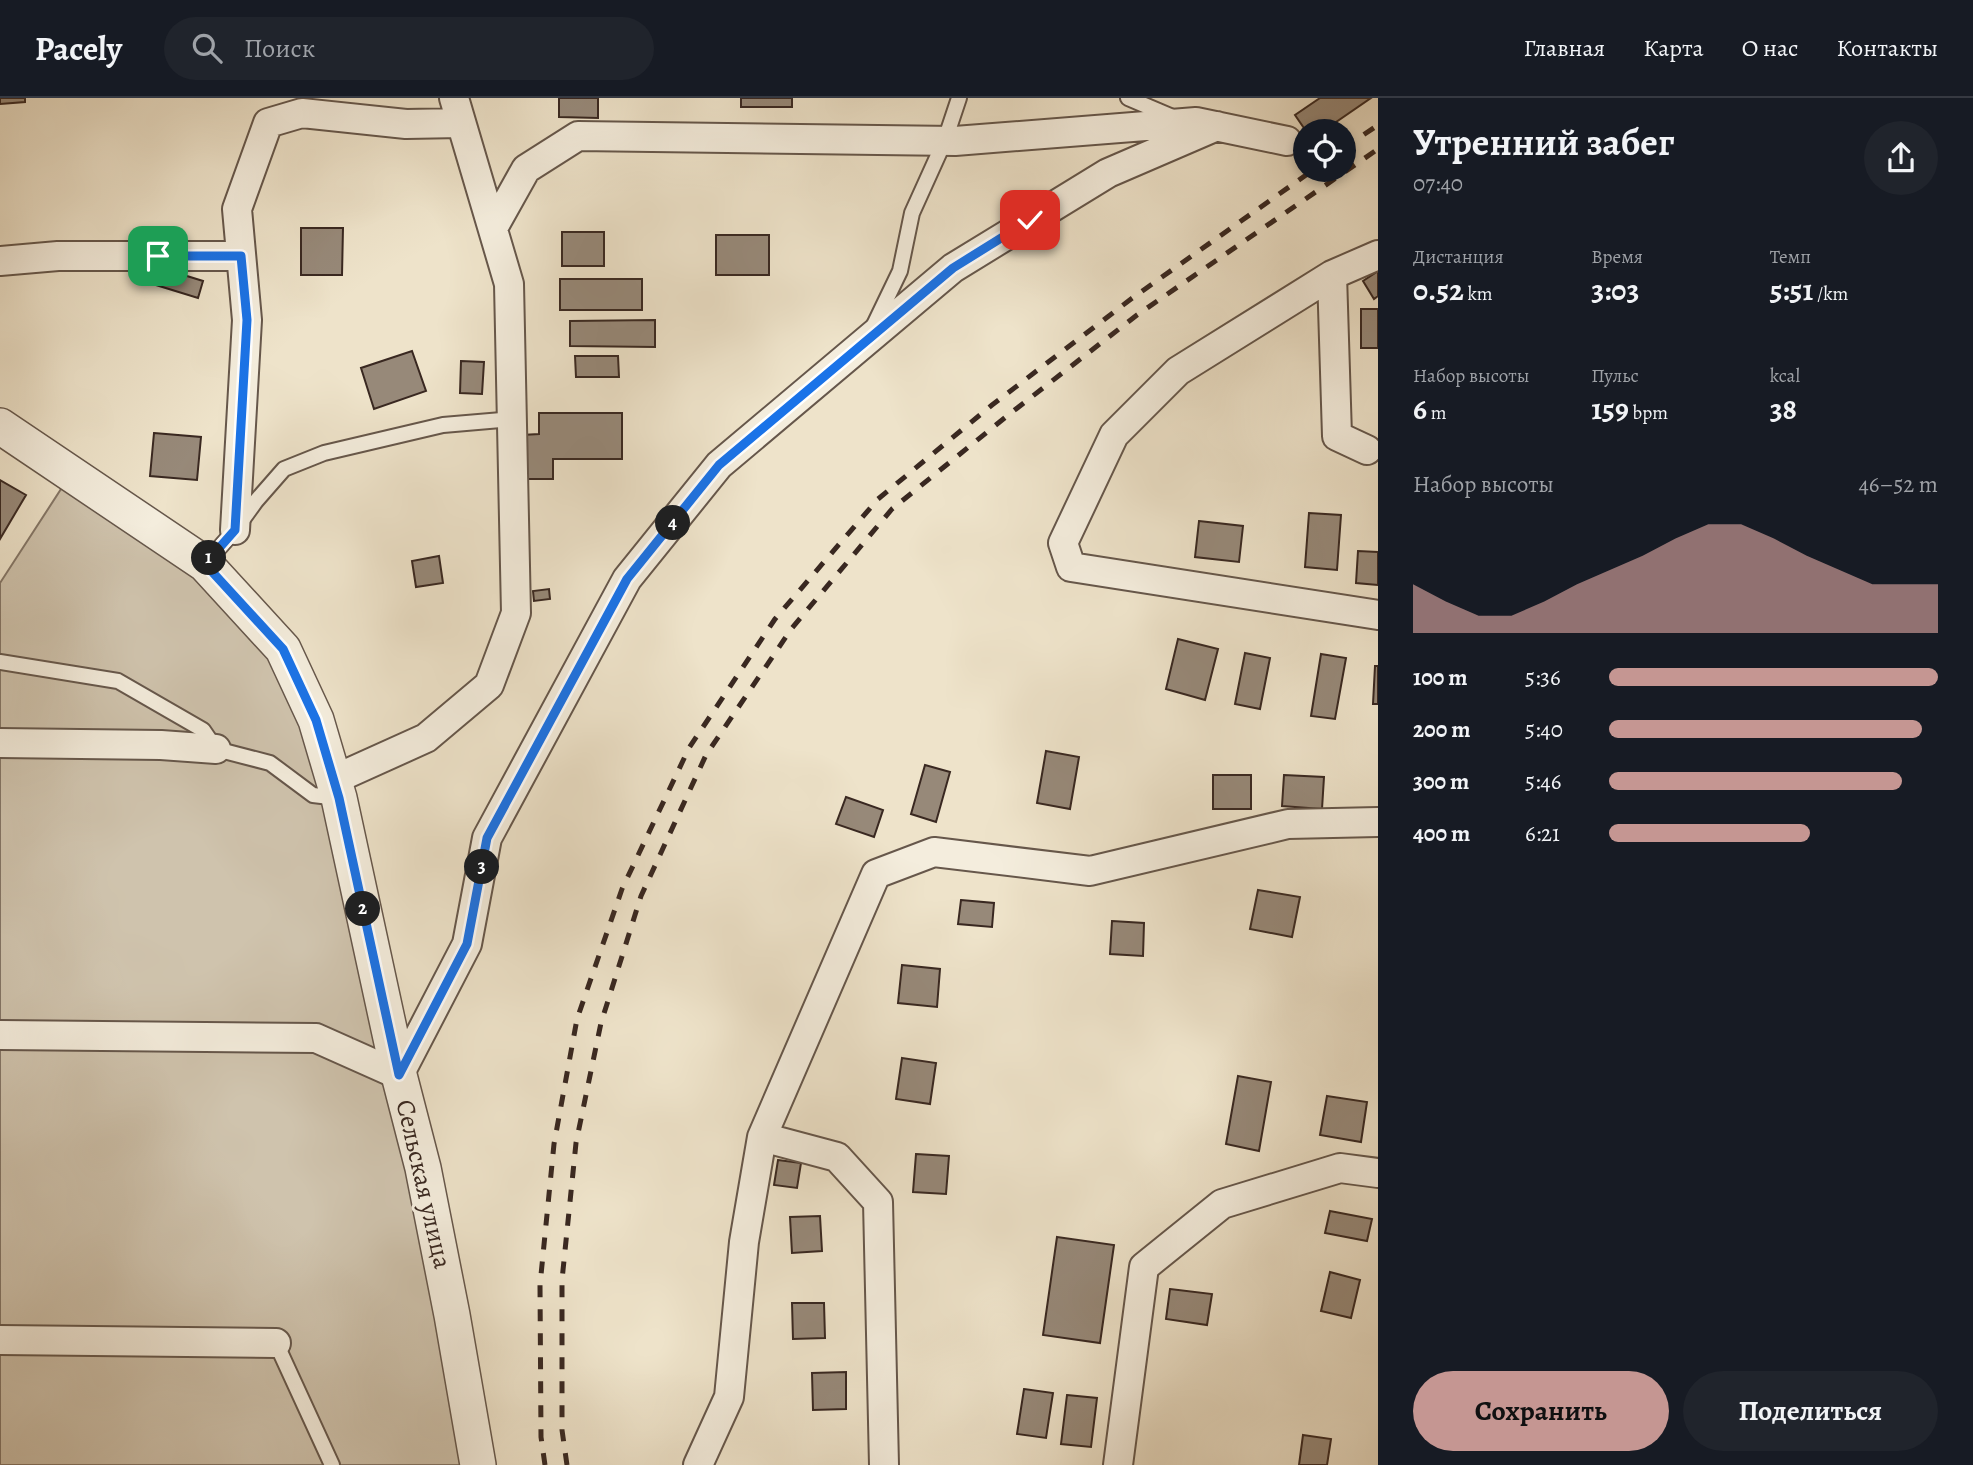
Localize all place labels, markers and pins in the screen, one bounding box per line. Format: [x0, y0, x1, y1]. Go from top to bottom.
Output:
pin [1000, 190, 1060, 250]
pin [128, 226, 188, 286]
pin: 4 [656, 506, 690, 540]
pin: 1 [192, 540, 227, 575]
pin: 3 [464, 850, 500, 884]
pin: 2 [346, 892, 380, 926]

